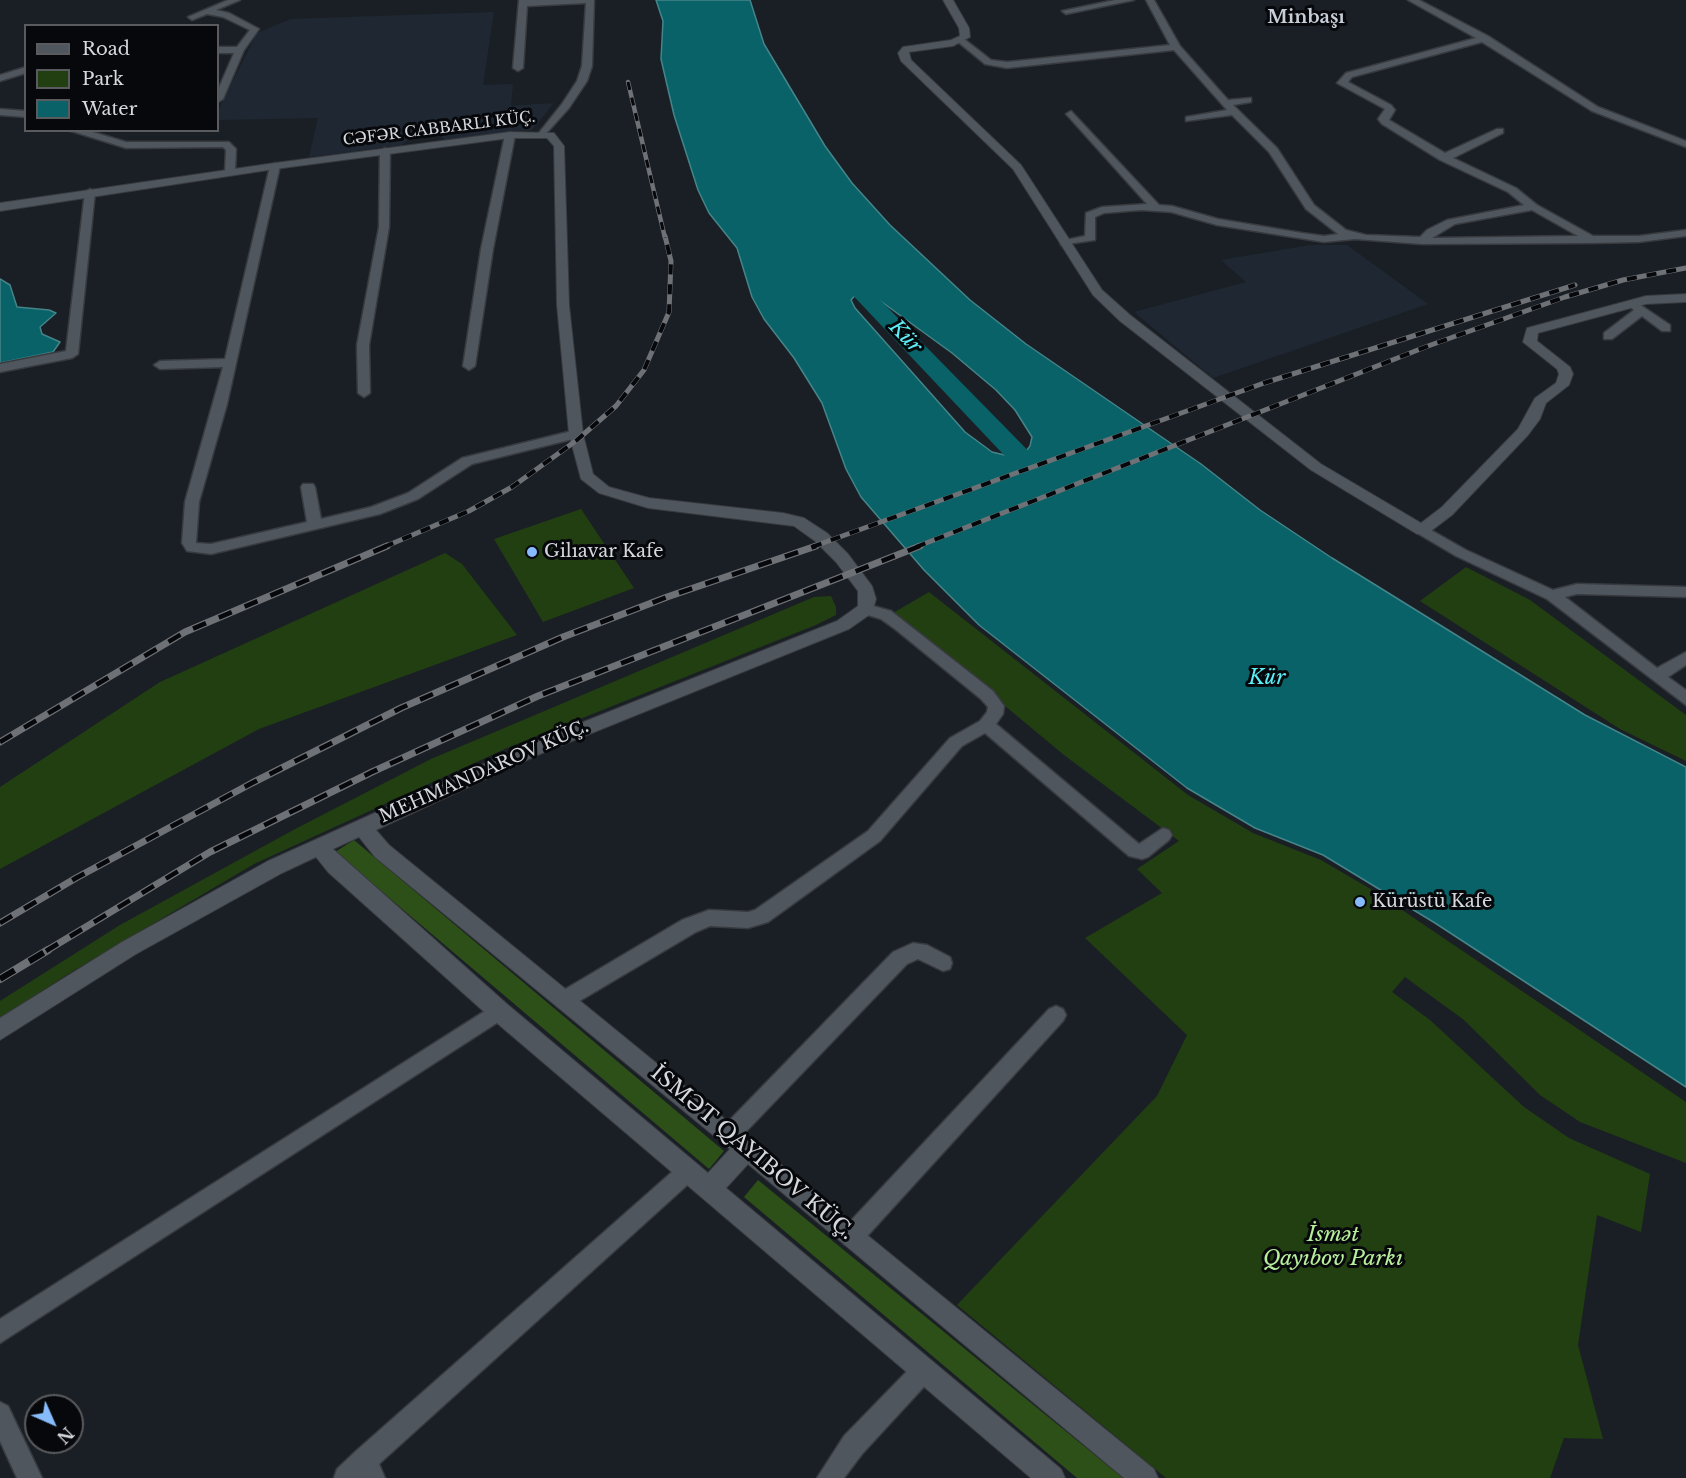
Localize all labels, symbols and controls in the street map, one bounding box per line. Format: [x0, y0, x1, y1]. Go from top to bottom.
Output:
district label: Minbaşı [1267, 7, 1345, 29]
legend [24, 24, 219, 132]
text: Road [82, 38, 130, 60]
text: Park [82, 68, 124, 90]
text: Water [82, 98, 137, 120]
street label: CƏFƏR CABBARLI KÜÇ. [342, 108, 536, 150]
water label: Kür [884, 315, 926, 359]
place label: Gilıavar Kafe [544, 541, 663, 563]
marker: Gilıavar Kafe [525, 545, 539, 559]
water label: Kür [1249, 666, 1285, 690]
street label: MEHMANDAROV KÜÇ. [376, 716, 592, 828]
place label: Kürüstü Kafe [1372, 891, 1492, 913]
marker: Kürüstü Kafe [1353, 895, 1367, 909]
street label: İSMƏT QAYIBOV KÜÇ. [645, 1061, 859, 1245]
park label: İsmət Qayıbov Parkı [1263, 1222, 1403, 1272]
north arrow [24, 1394, 84, 1454]
text: N [53, 1423, 78, 1448]

